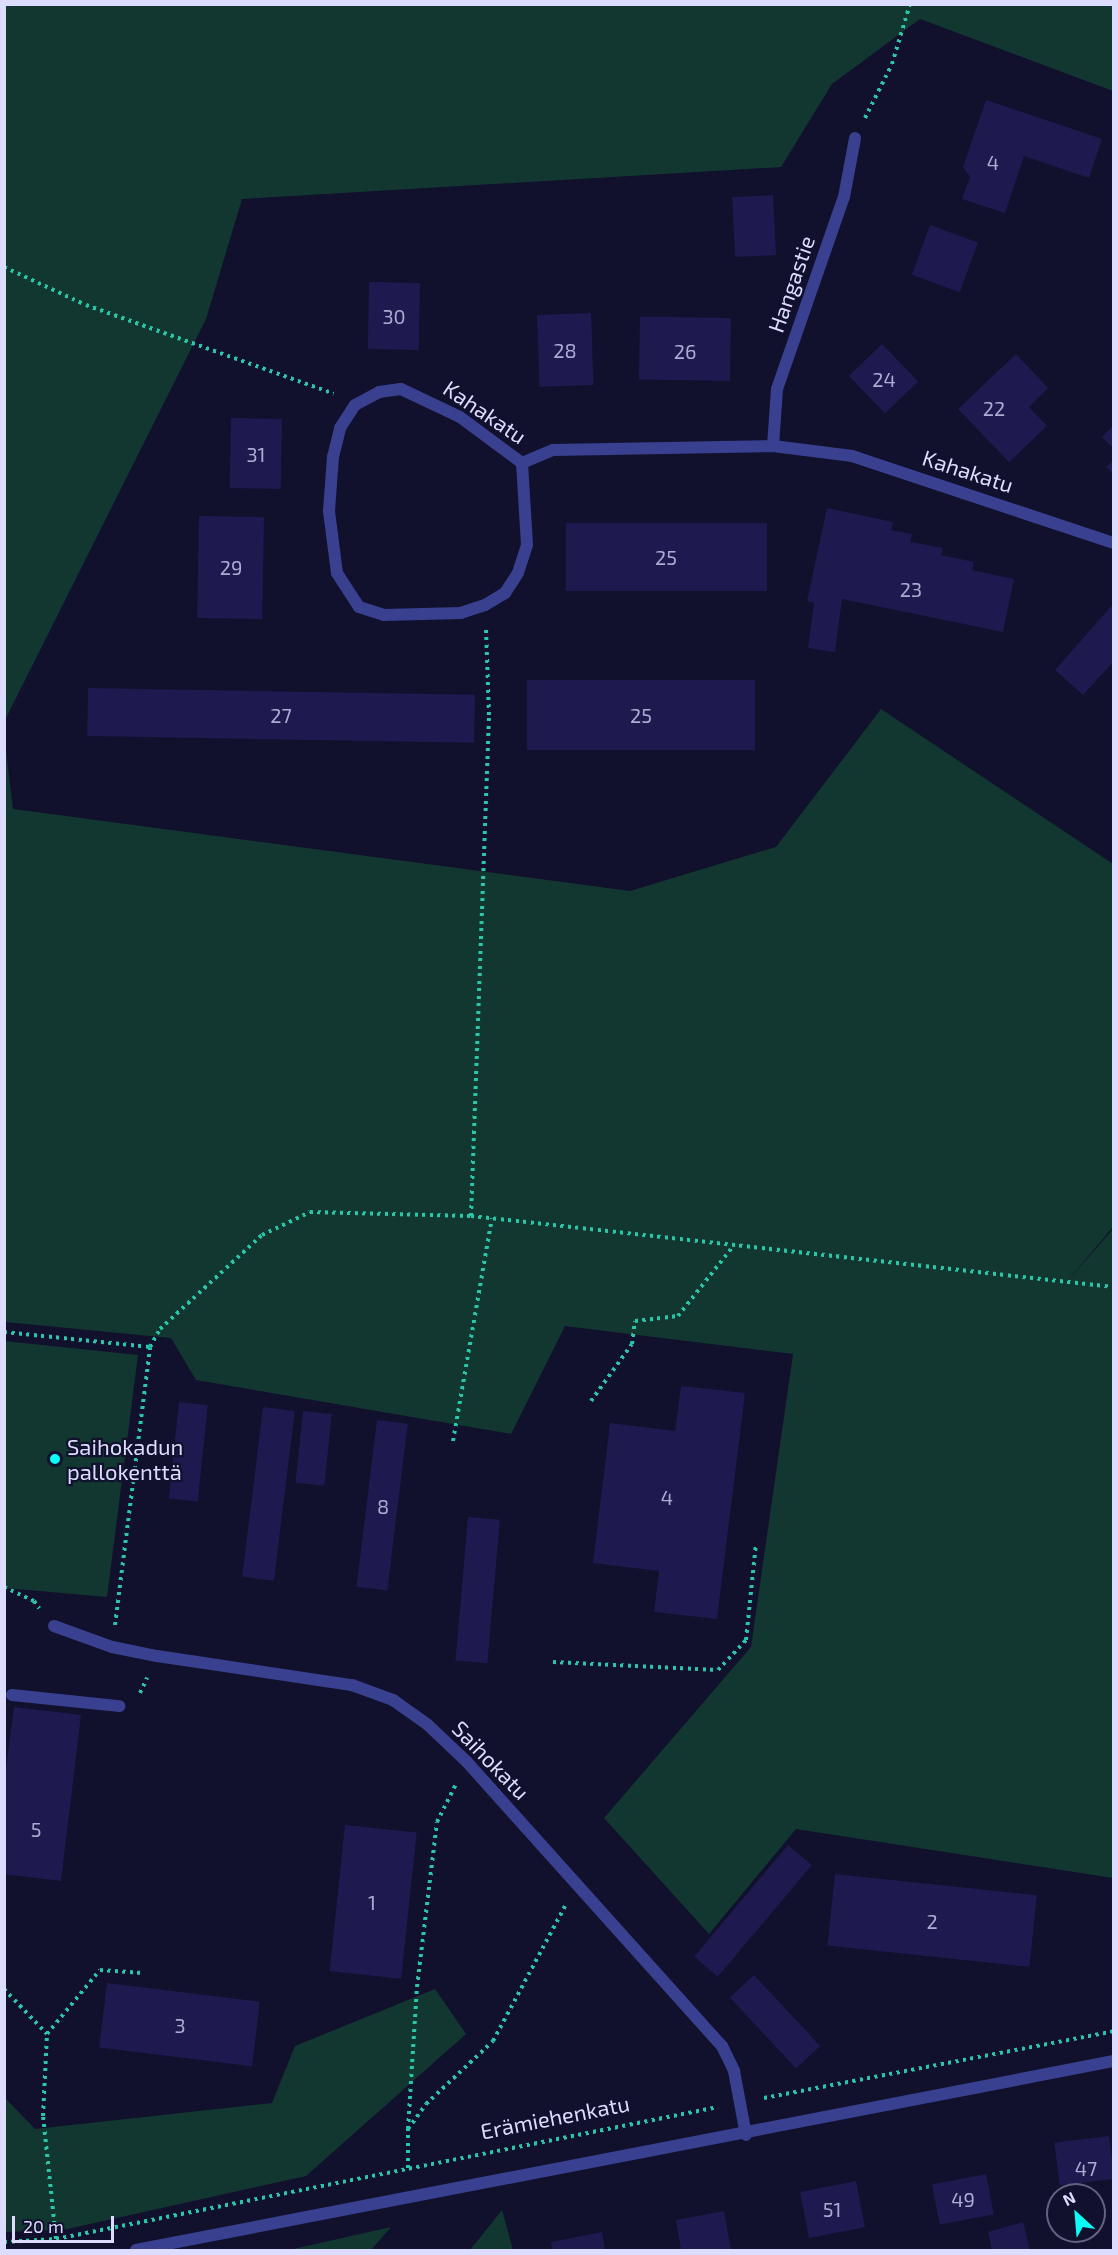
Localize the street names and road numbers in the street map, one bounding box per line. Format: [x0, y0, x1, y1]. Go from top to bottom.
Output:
street label: Hangastie [762, 232, 820, 336]
street label: Kahakatu [439, 375, 531, 449]
street label: Kahakatu [919, 444, 1017, 498]
street label: Saihokatu [447, 1715, 535, 1805]
street label: Erämiehenkatu [478, 2090, 632, 2144]

